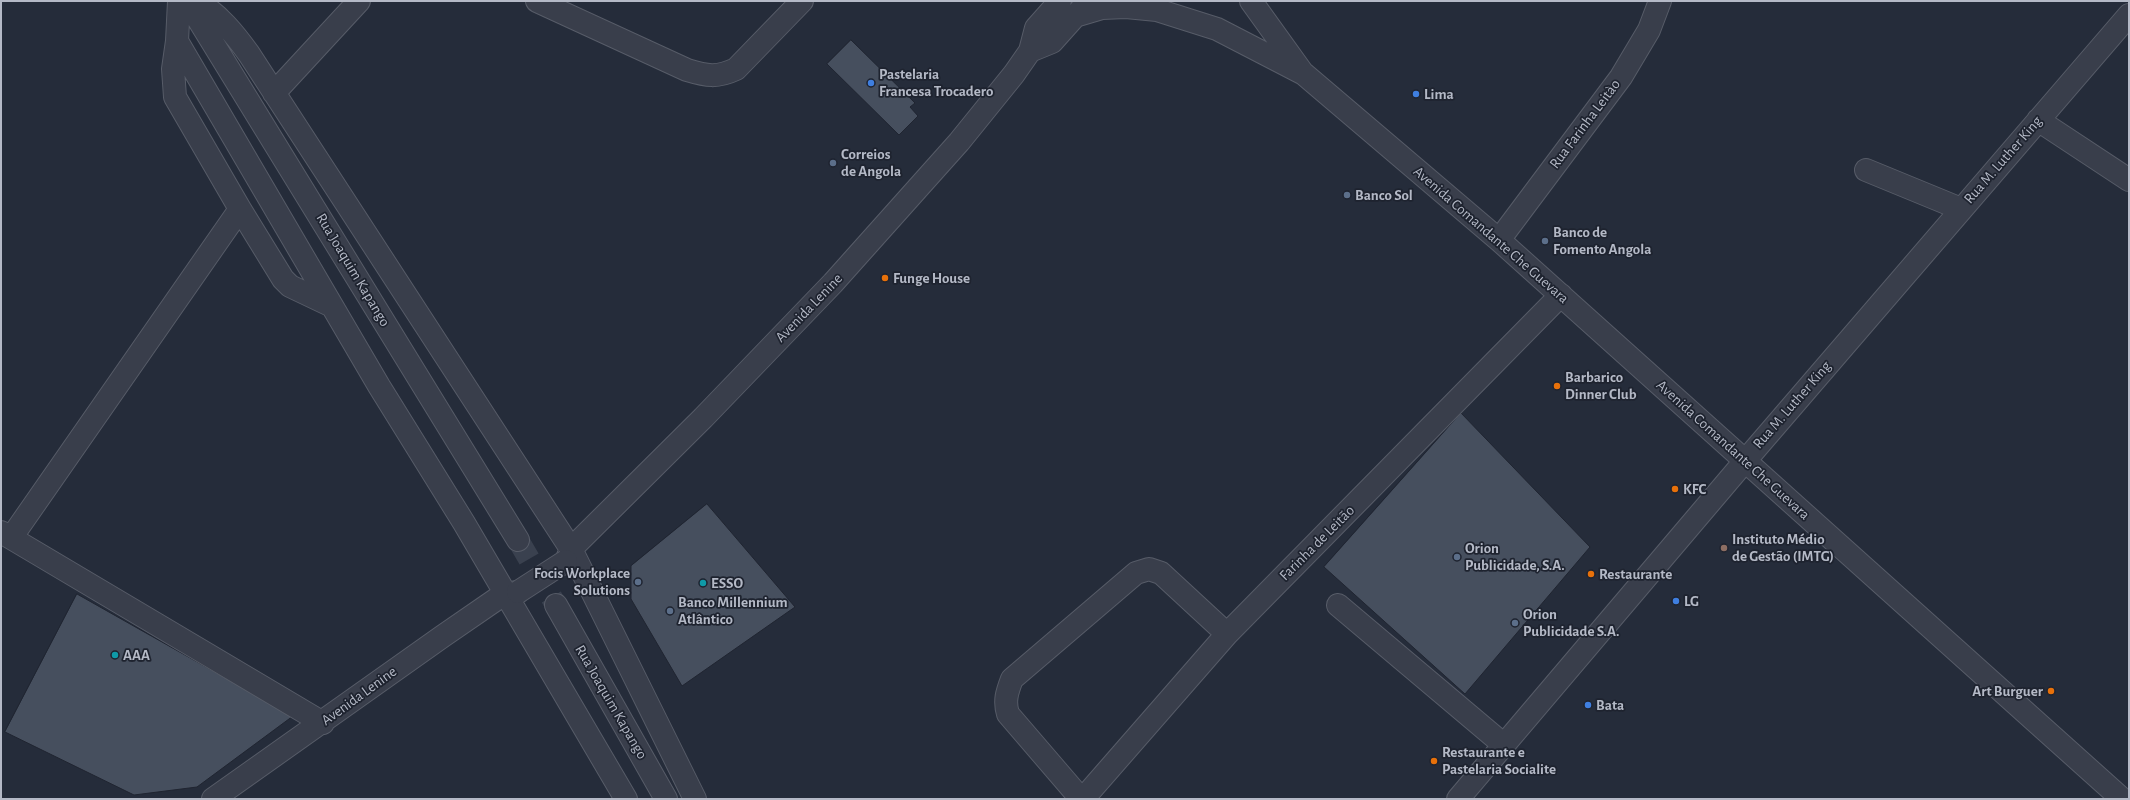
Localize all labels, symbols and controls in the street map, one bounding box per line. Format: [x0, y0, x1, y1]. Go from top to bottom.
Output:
place label: Pastelaria Francesa Trocadero [879, 65, 993, 100]
street label: Rua Farinha Leitào [1546, 76, 1624, 172]
marker: Pastelaria Francesa Trocadero [866, 78, 876, 88]
place label: Lima [1424, 85, 1454, 103]
marker: Lima [1411, 89, 1421, 99]
street label: Rua M. Luther King [1960, 112, 2046, 208]
place label: Correios de Angola [841, 145, 901, 180]
marker: Correios de Angola [828, 158, 838, 168]
street label: Avenida Comandante Che Guevara [1410, 163, 1572, 307]
place label: Banco Sol [1355, 186, 1413, 204]
marker: Banco Sol [1342, 190, 1352, 200]
street label: Rua Joaquim Kapango [312, 210, 394, 330]
place label: Banco de Fomento Angola [1553, 223, 1651, 258]
marker: Banco de Fomento Angola [1540, 236, 1550, 246]
place label: Funge House [893, 269, 970, 287]
street label: Avenida Lenine [772, 270, 846, 346]
marker: Funge House [880, 273, 890, 283]
street label: Rua M. Luther King [1749, 357, 1835, 453]
place label: Barbarico Dinner Club [1565, 368, 1637, 403]
street label: Avenida Comandante Che Guevara [1653, 376, 1813, 524]
marker: Barbarico Dinner Club [1552, 381, 1562, 391]
place label: KFC [1683, 480, 1706, 498]
marker: KFC [1670, 484, 1680, 494]
street label: Farinha de Leitão [1276, 502, 1358, 584]
place label: Instituto Médio de Gestão (IMTG) [1732, 530, 1834, 565]
place label: Orion Publicidade, S.A. [1465, 539, 1565, 574]
marker: Instituto Médio de Gestão (IMTG) [1719, 543, 1729, 553]
marker: Orion Publicidade, S.A. [1452, 552, 1462, 562]
place label: Focis Workplace Solutions [534, 564, 630, 599]
place label: Restaurante [1599, 565, 1672, 583]
marker: Restaurante [1586, 569, 1596, 579]
place label: ESSO [711, 574, 743, 592]
marker: Focis Workplace Solutions [633, 577, 643, 587]
marker: ESSO [698, 578, 708, 588]
place label: LG [1684, 592, 1699, 610]
place label: Banco Millennium Atlântico [678, 593, 788, 628]
marker: LG [1671, 596, 1681, 606]
place label: Orion Publicidade S.A. [1523, 605, 1620, 640]
marker: Banco Millennium Atlântico [665, 606, 675, 616]
marker: Orion Publicidade S.A. [1510, 618, 1520, 628]
street label: Rua Joaquim Kapango [571, 642, 651, 762]
place label: AAA [123, 646, 150, 664]
marker: AAA [110, 650, 120, 660]
street label: Avenida Lenine [318, 663, 400, 729]
place label: Art Burguer [1972, 682, 2043, 700]
marker: Art Burguer [2046, 686, 2056, 696]
place label: Bata [1596, 696, 1624, 714]
marker: Bata [1583, 700, 1593, 710]
place label: Restaurante e Pastelaria Socialite [1442, 743, 1556, 778]
marker: Restaurante e Pastelaria Socialite [1429, 756, 1439, 766]

